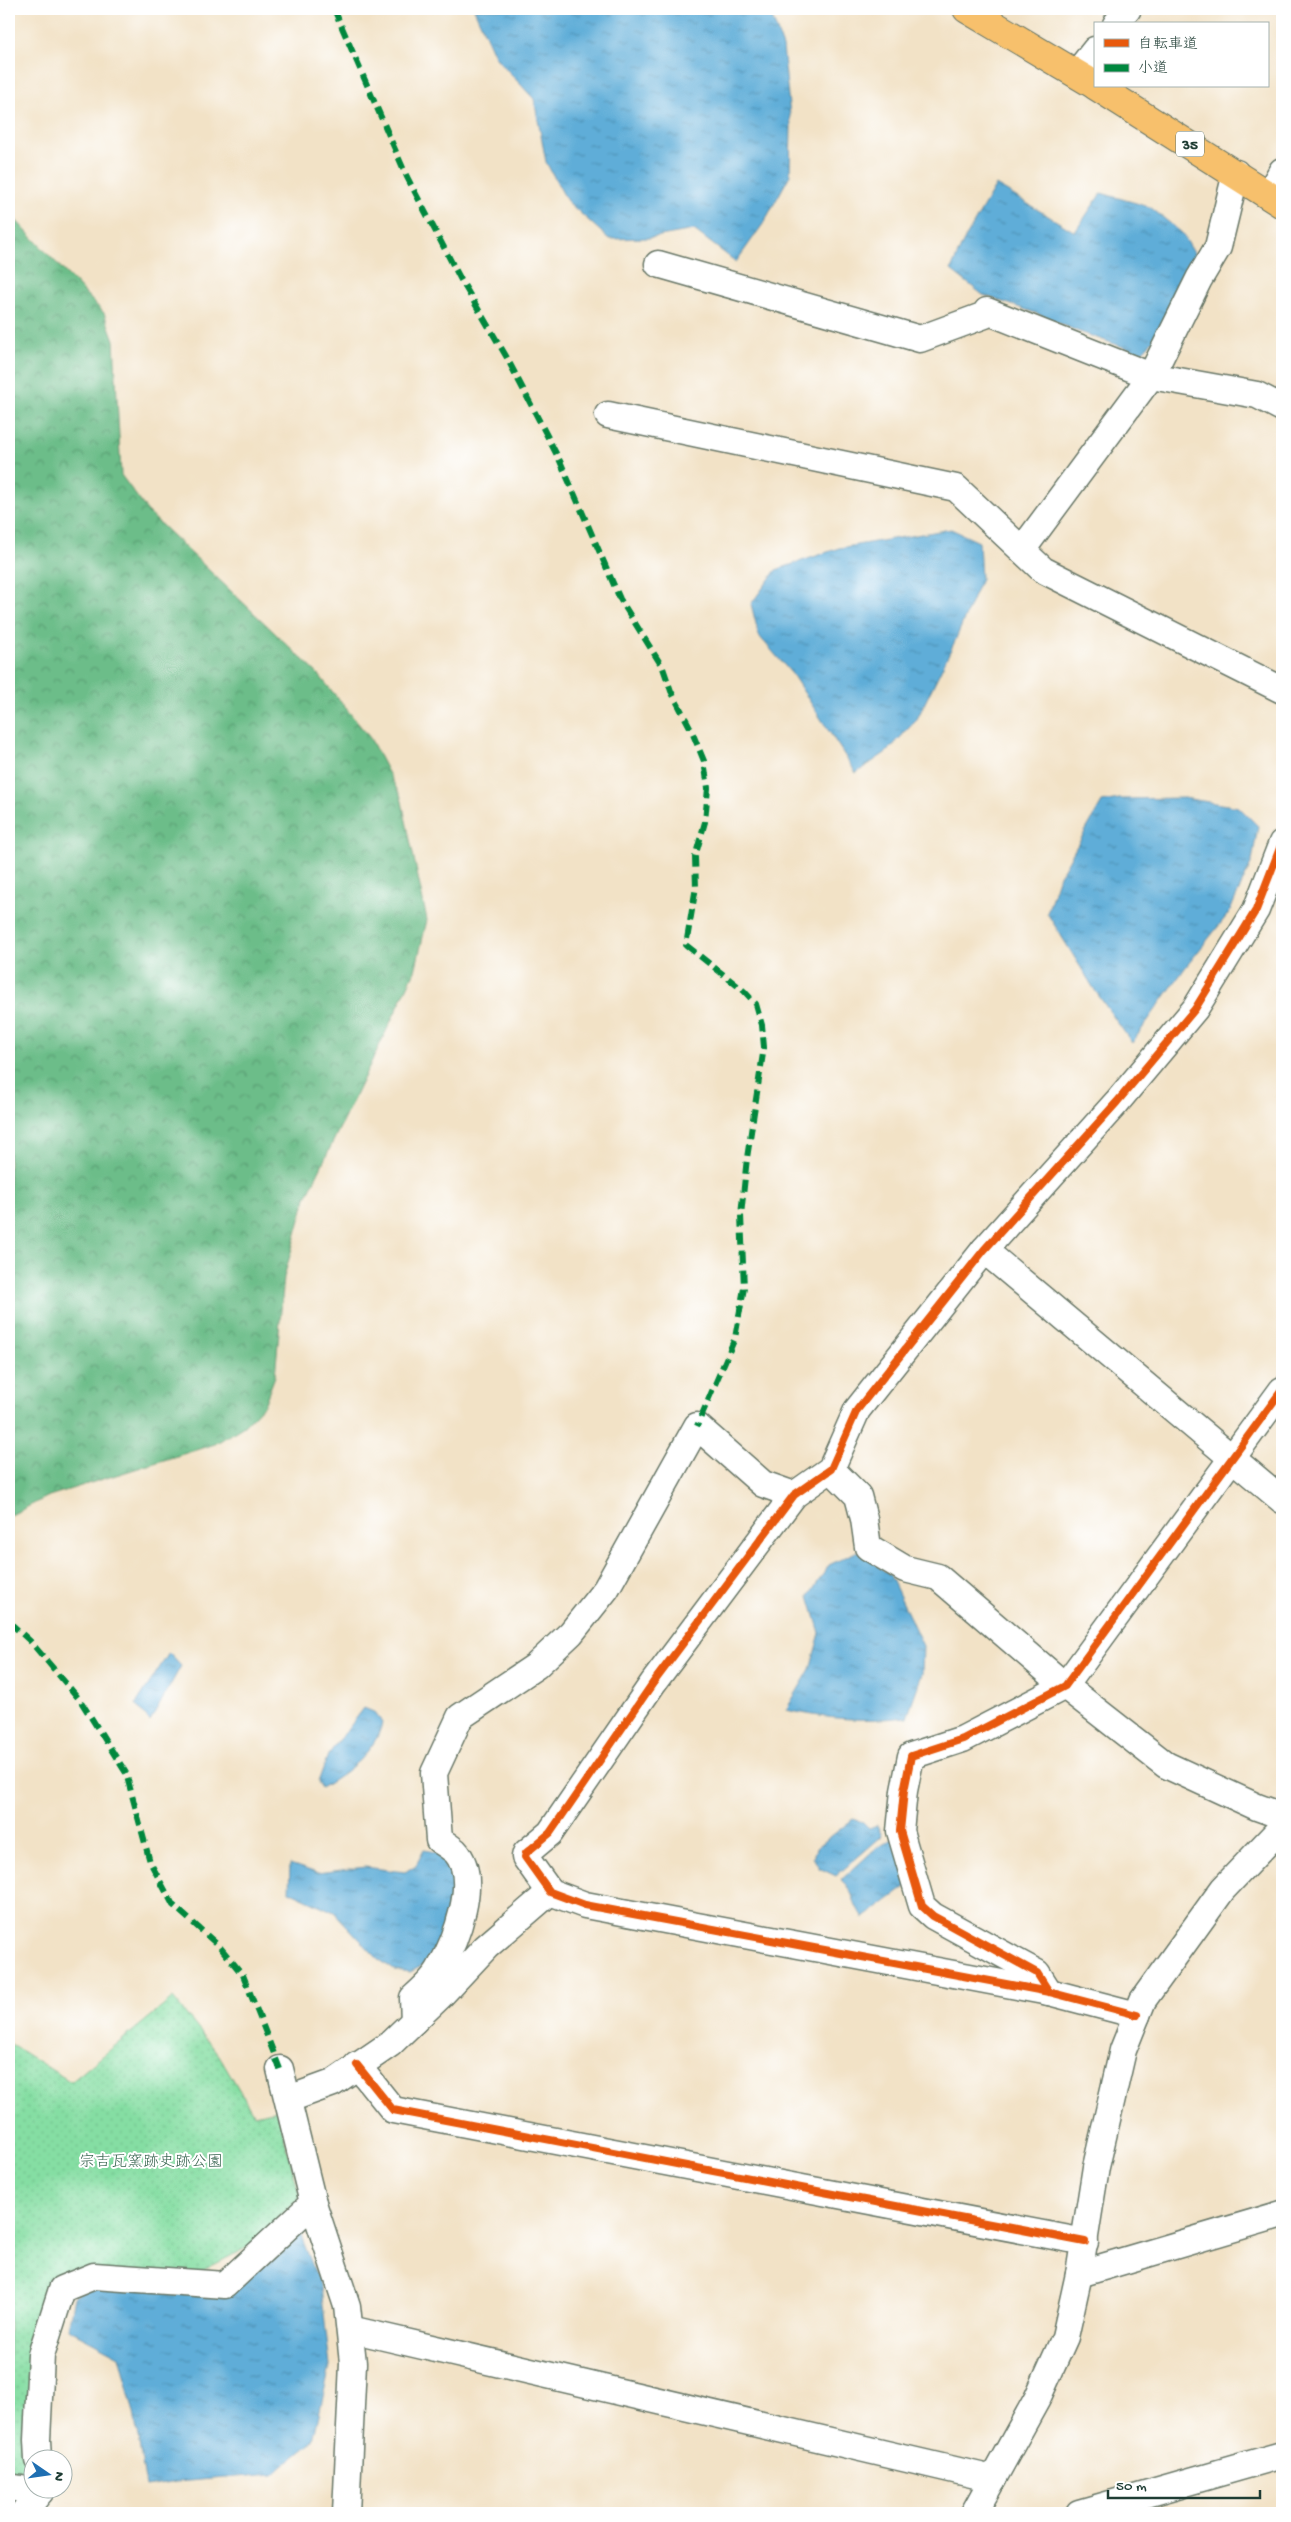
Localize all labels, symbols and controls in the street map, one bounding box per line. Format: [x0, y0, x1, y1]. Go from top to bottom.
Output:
legend [1094, 22, 1268, 88]
text: 自転車道 [1138, 35, 1198, 54]
text: 小道 [1138, 60, 1168, 78]
road number: 35 [1176, 132, 1204, 156]
park label: 宗吉瓦窯跡史跡公園 [79, 2152, 223, 2173]
north arrow [22, 2450, 72, 2500]
scale bar [1108, 2467, 1261, 2499]
text: N [49, 2470, 68, 2483]
text: 50 m [1116, 2478, 1147, 2496]

